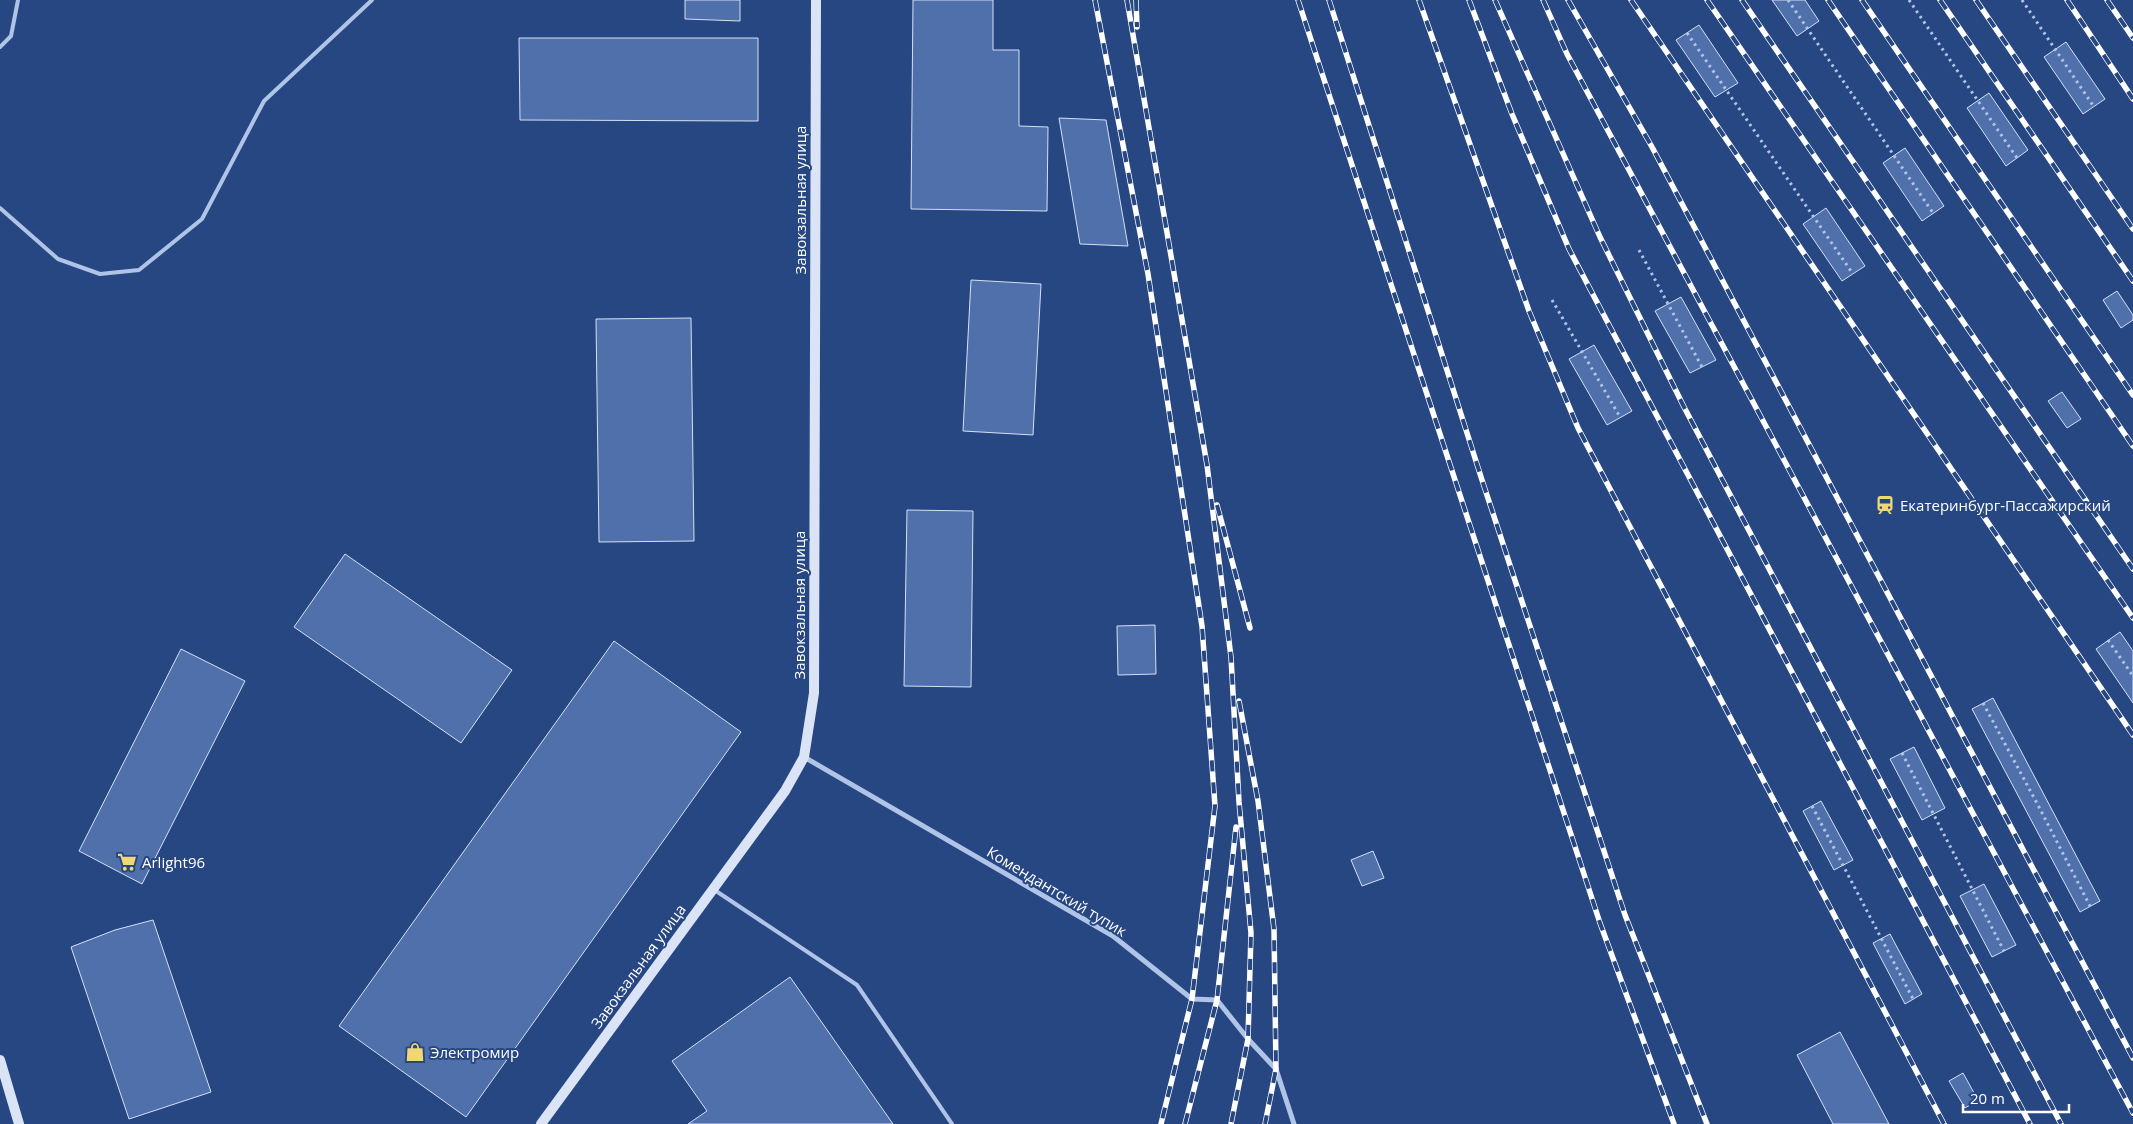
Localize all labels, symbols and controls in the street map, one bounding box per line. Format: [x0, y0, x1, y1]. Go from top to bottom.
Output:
street label: Завокзальная улица [790, 126, 810, 274]
station icon: Екатеринбург-Пассажирский [1874, 494, 1896, 516]
place label: Екатеринбург-Пассажирский [1900, 495, 2111, 515]
street label: Завокзальная улица [789, 531, 809, 679]
street label: Комендантский тупик [983, 841, 1131, 941]
supermarket icon: Arlight96 [116, 851, 138, 873]
place label: Arlight96 [142, 852, 205, 872]
street label: Завокзальная улица [586, 900, 690, 1032]
shop icon: Электромир [404, 1041, 426, 1063]
place label: Электромир [430, 1042, 519, 1062]
scale bar [1963, 1082, 2069, 1114]
text: 20 m [1970, 1088, 2005, 1108]

